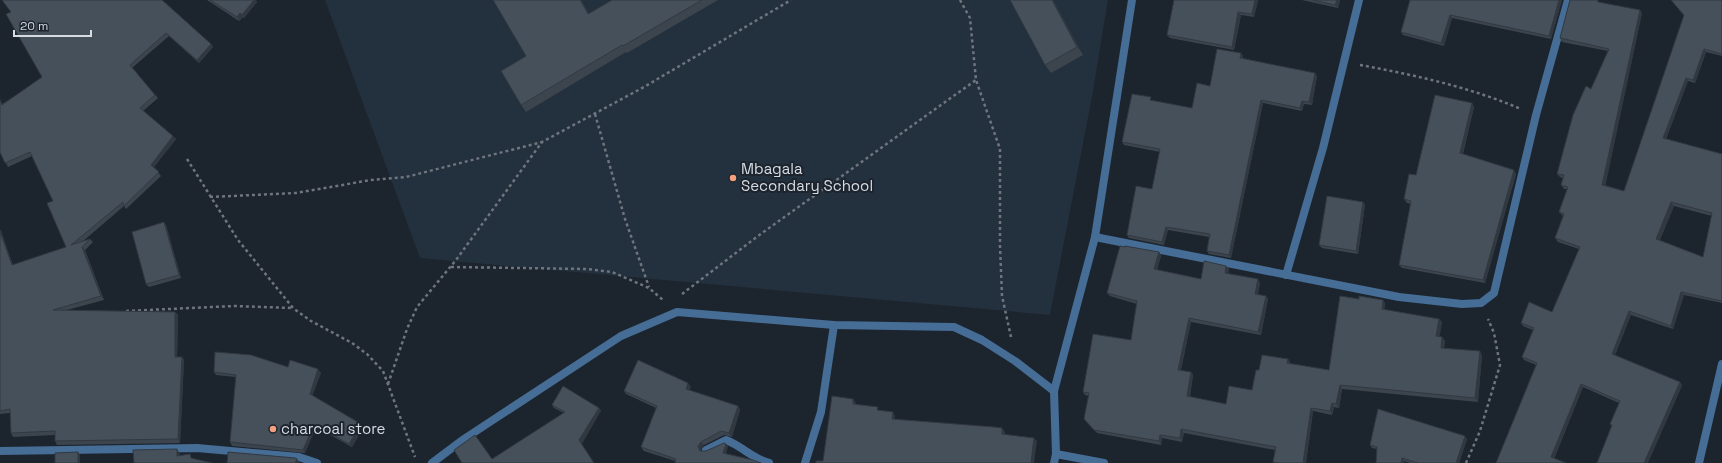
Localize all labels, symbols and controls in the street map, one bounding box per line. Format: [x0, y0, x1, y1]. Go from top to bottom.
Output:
scale bar [14, 12, 91, 38]
text: 20 m [20, 18, 48, 34]
place label: Mbagala Secondary School [741, 159, 873, 195]
marker: Mbagala Secondary School [728, 173, 738, 183]
place label: charcoal store [281, 419, 386, 438]
marker: charcoal store [268, 424, 278, 434]

